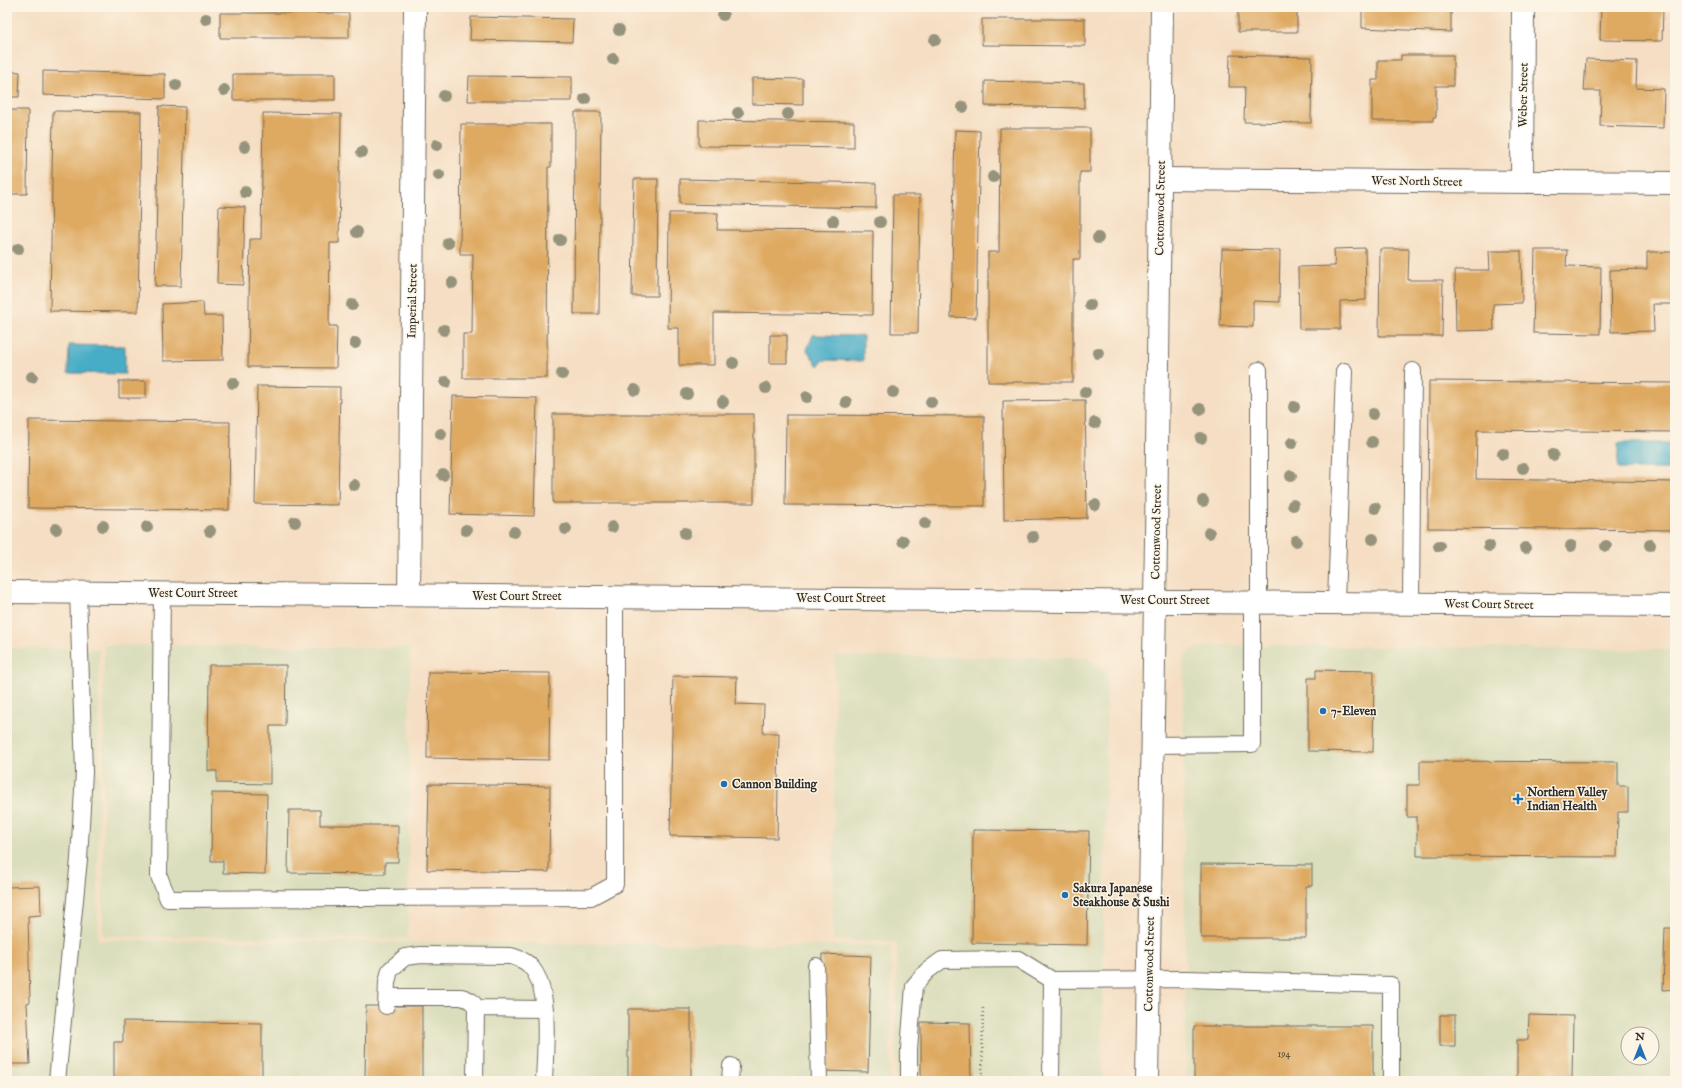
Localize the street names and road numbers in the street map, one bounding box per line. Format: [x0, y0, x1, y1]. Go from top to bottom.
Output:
street label: Weber Street [1515, 62, 1532, 128]
street label: Cottonwood Street [1152, 160, 1169, 256]
street label: West North Street [1371, 173, 1463, 190]
street label: Imperial Street [404, 263, 422, 339]
street label: Cottonwood Street [1148, 484, 1165, 580]
street label: West Court Street [148, 586, 238, 601]
street label: West Court Street [472, 589, 562, 604]
street label: West Court Street [796, 591, 886, 606]
street label: West Court Street [1120, 593, 1210, 608]
street label: West Court Street [1444, 596, 1534, 613]
street label: Cottonwood Street [1141, 916, 1158, 1012]

